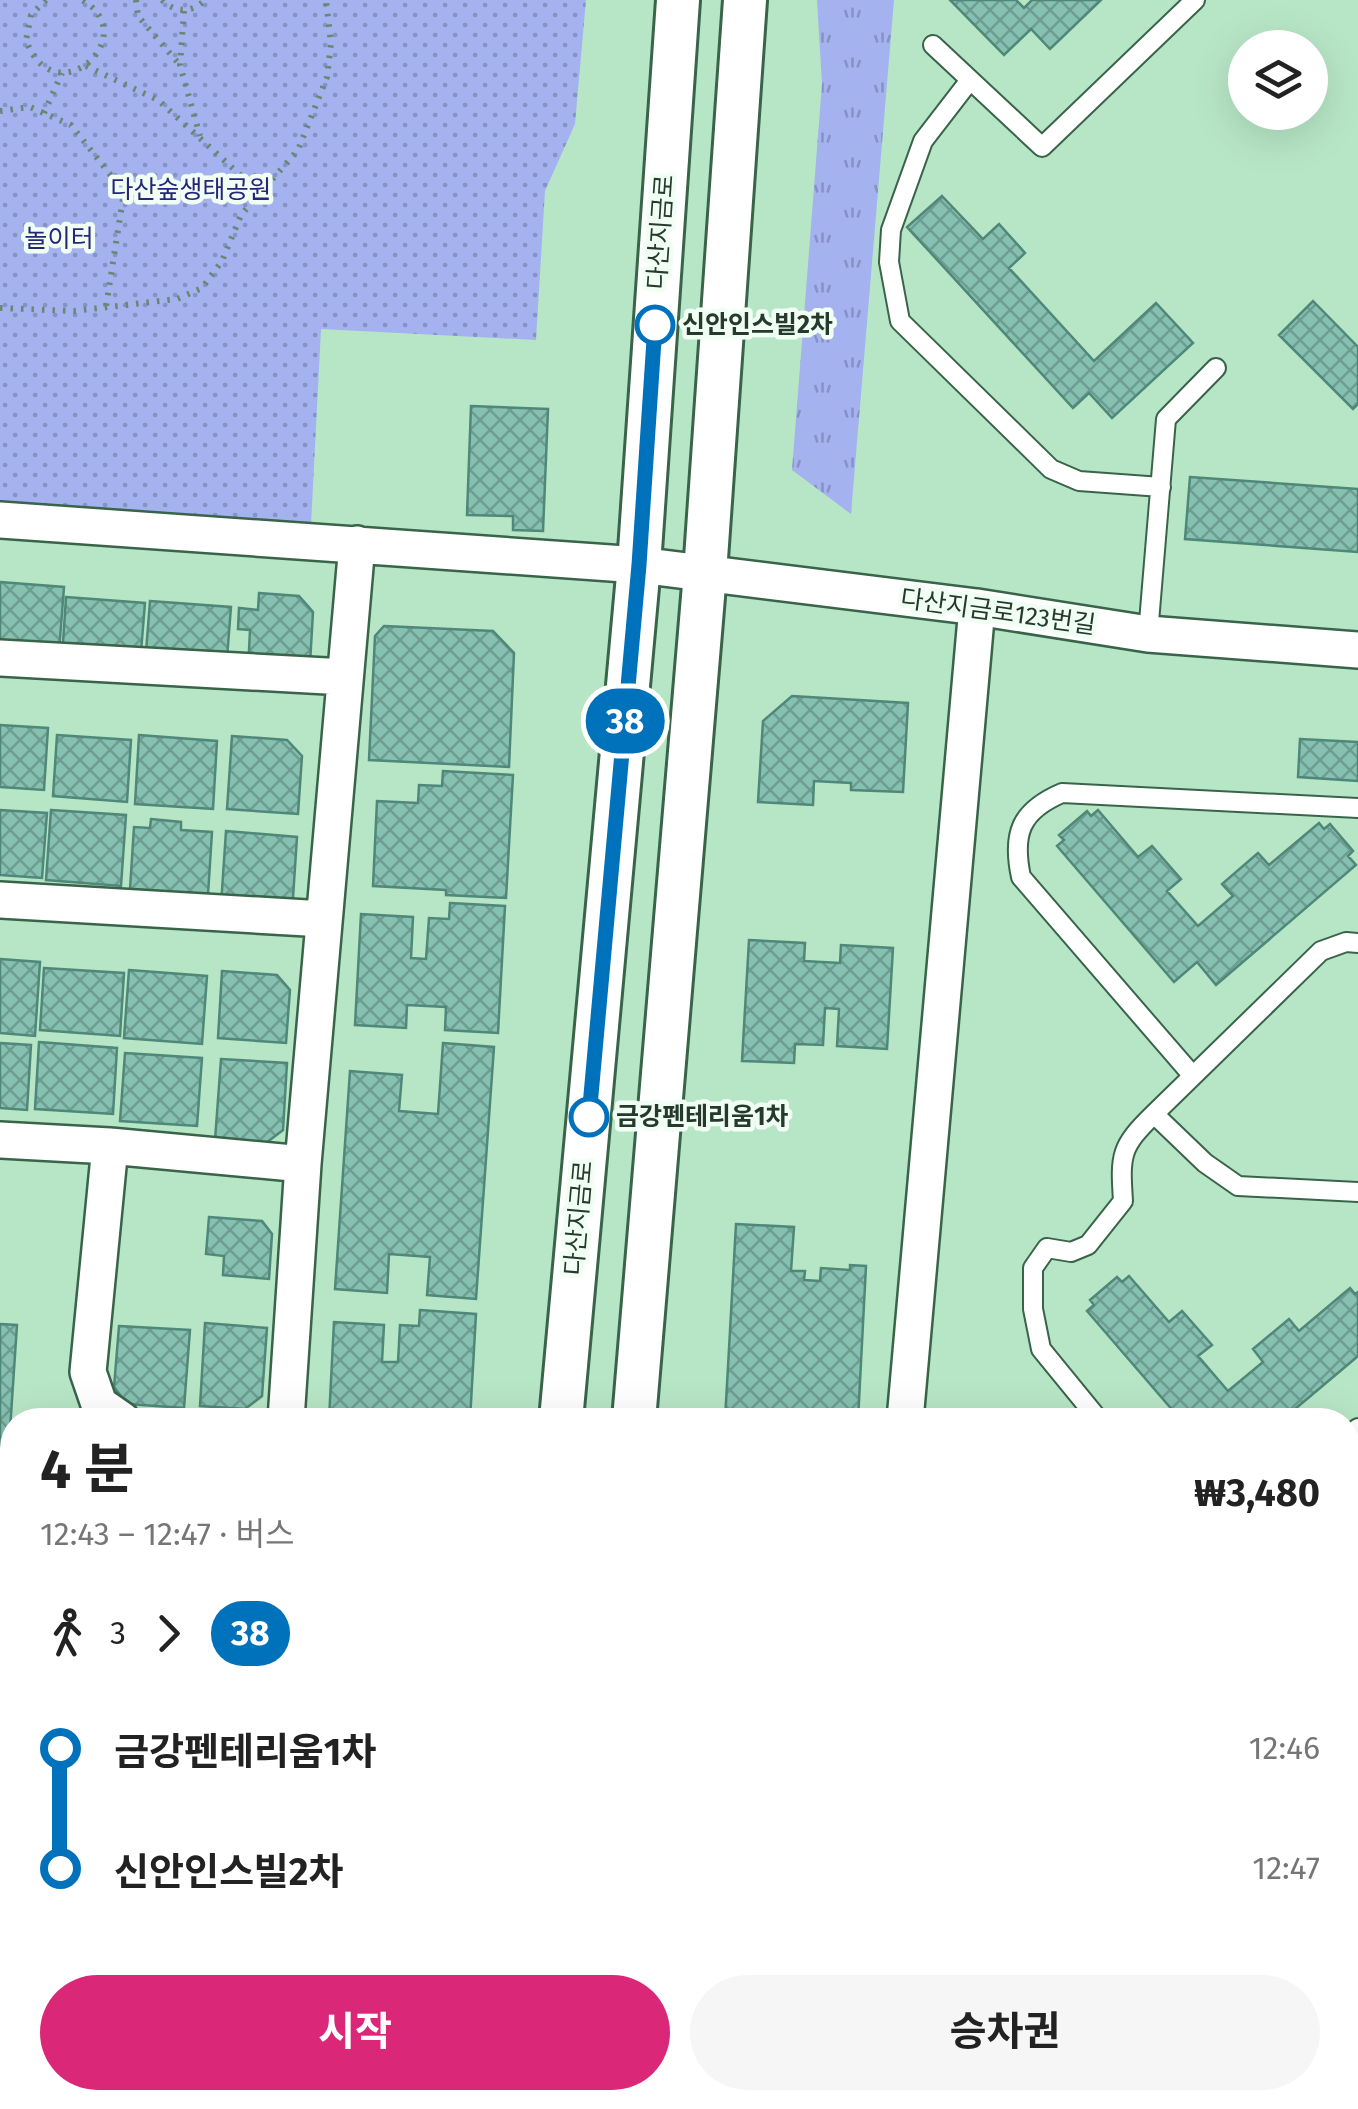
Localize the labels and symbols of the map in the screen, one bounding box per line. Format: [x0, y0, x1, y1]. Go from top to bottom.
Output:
street label: 다산지금로 [642, 174, 680, 290]
park label: 다산숲생태공원 [110, 175, 272, 205]
park label: 놀이터 [24, 224, 94, 254]
marker: 신안인스빌2차 [636, 306, 674, 344]
place label: 신안인스빌2차 [682, 310, 833, 340]
street label: 다산지금로123번길 [899, 583, 1097, 641]
line badge: 38 [580, 688, 670, 754]
marker: 금강펜테리움1차 [570, 1098, 608, 1136]
place label: 금강펜테리움1차 [616, 1102, 789, 1132]
street label: 다산지금로 [559, 1159, 599, 1277]

